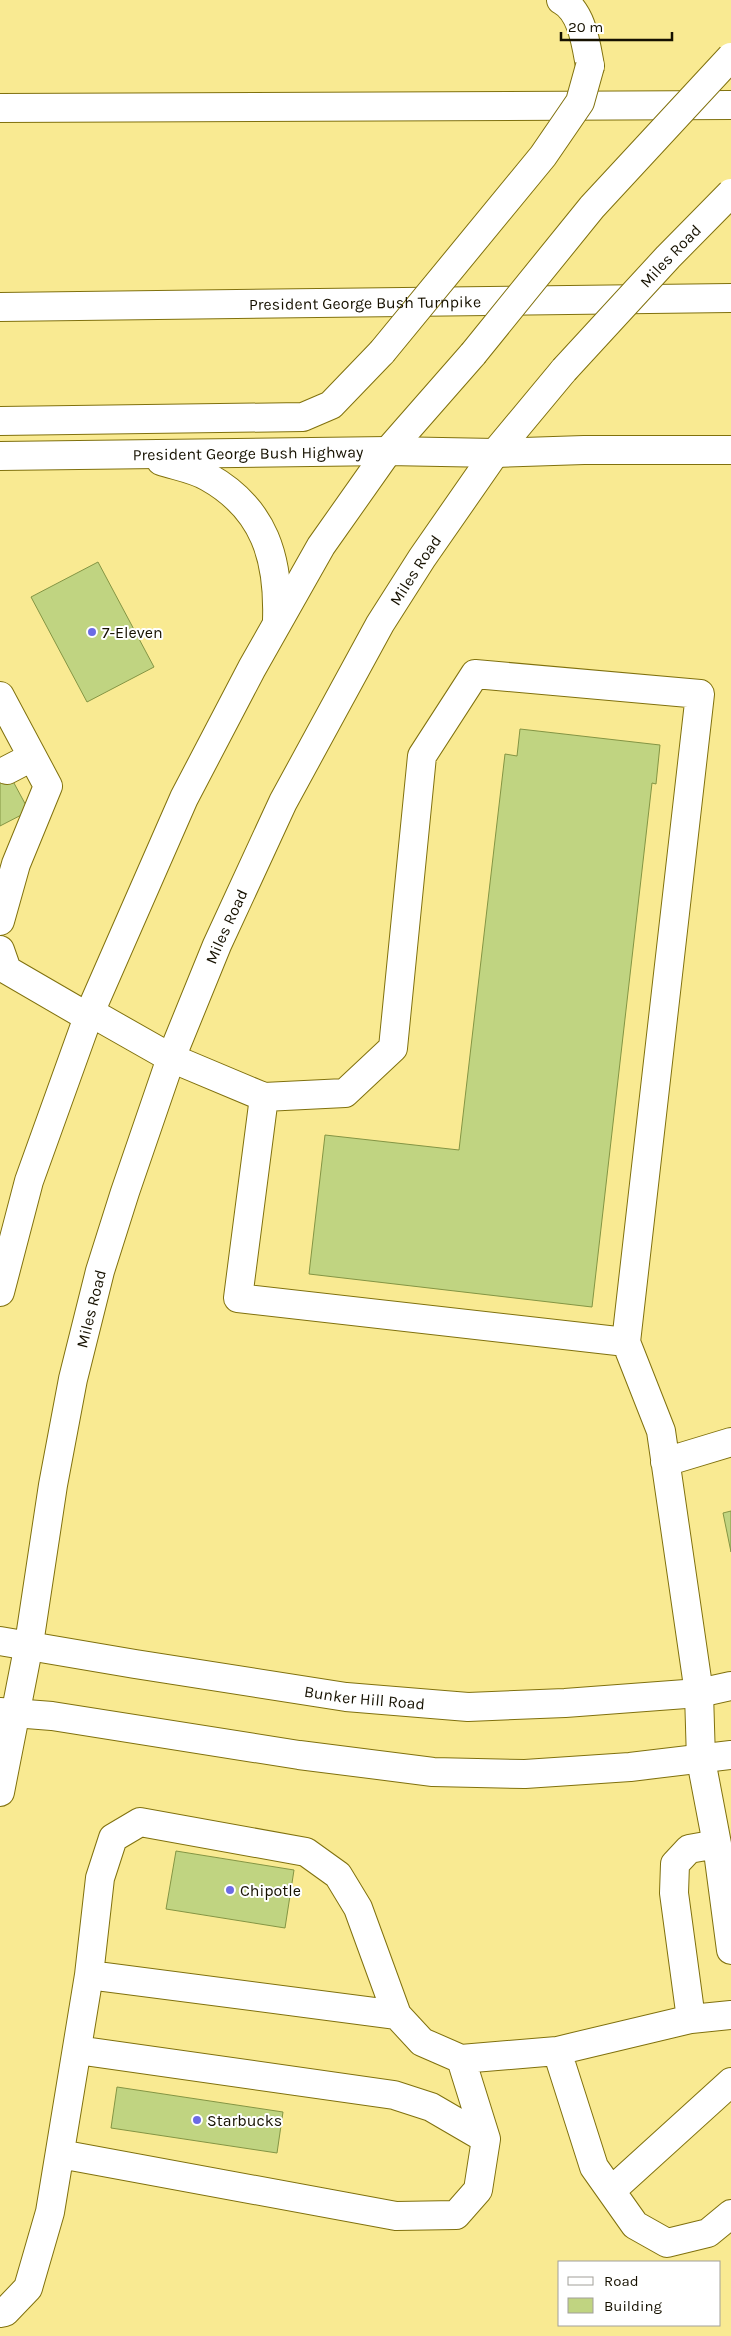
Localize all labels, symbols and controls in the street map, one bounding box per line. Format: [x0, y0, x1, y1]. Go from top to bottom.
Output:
scale bar [561, 10, 672, 42]
text: 20 m [568, 18, 603, 36]
street label: Miles Road [636, 220, 705, 291]
street label: President George Bush Turnpike [249, 292, 481, 314]
street label: President George Bush Highway [132, 442, 364, 464]
street label: Miles Road [385, 531, 445, 609]
place label: 7-Eleven [102, 623, 163, 642]
marker: 7-Eleven [86, 626, 98, 638]
street label: Miles Road [201, 886, 252, 967]
street label: Miles Road [72, 1268, 110, 1350]
street label: Bunker Hill Road [303, 1682, 426, 1713]
place label: Chipotle [240, 1881, 301, 1900]
marker: Chipotle [224, 1884, 236, 1896]
place label: Starbucks [207, 2111, 282, 2130]
marker: Starbucks [191, 2114, 203, 2126]
legend [558, 2261, 721, 2326]
text: Road [604, 2272, 639, 2290]
text: Building [604, 2297, 662, 2315]

